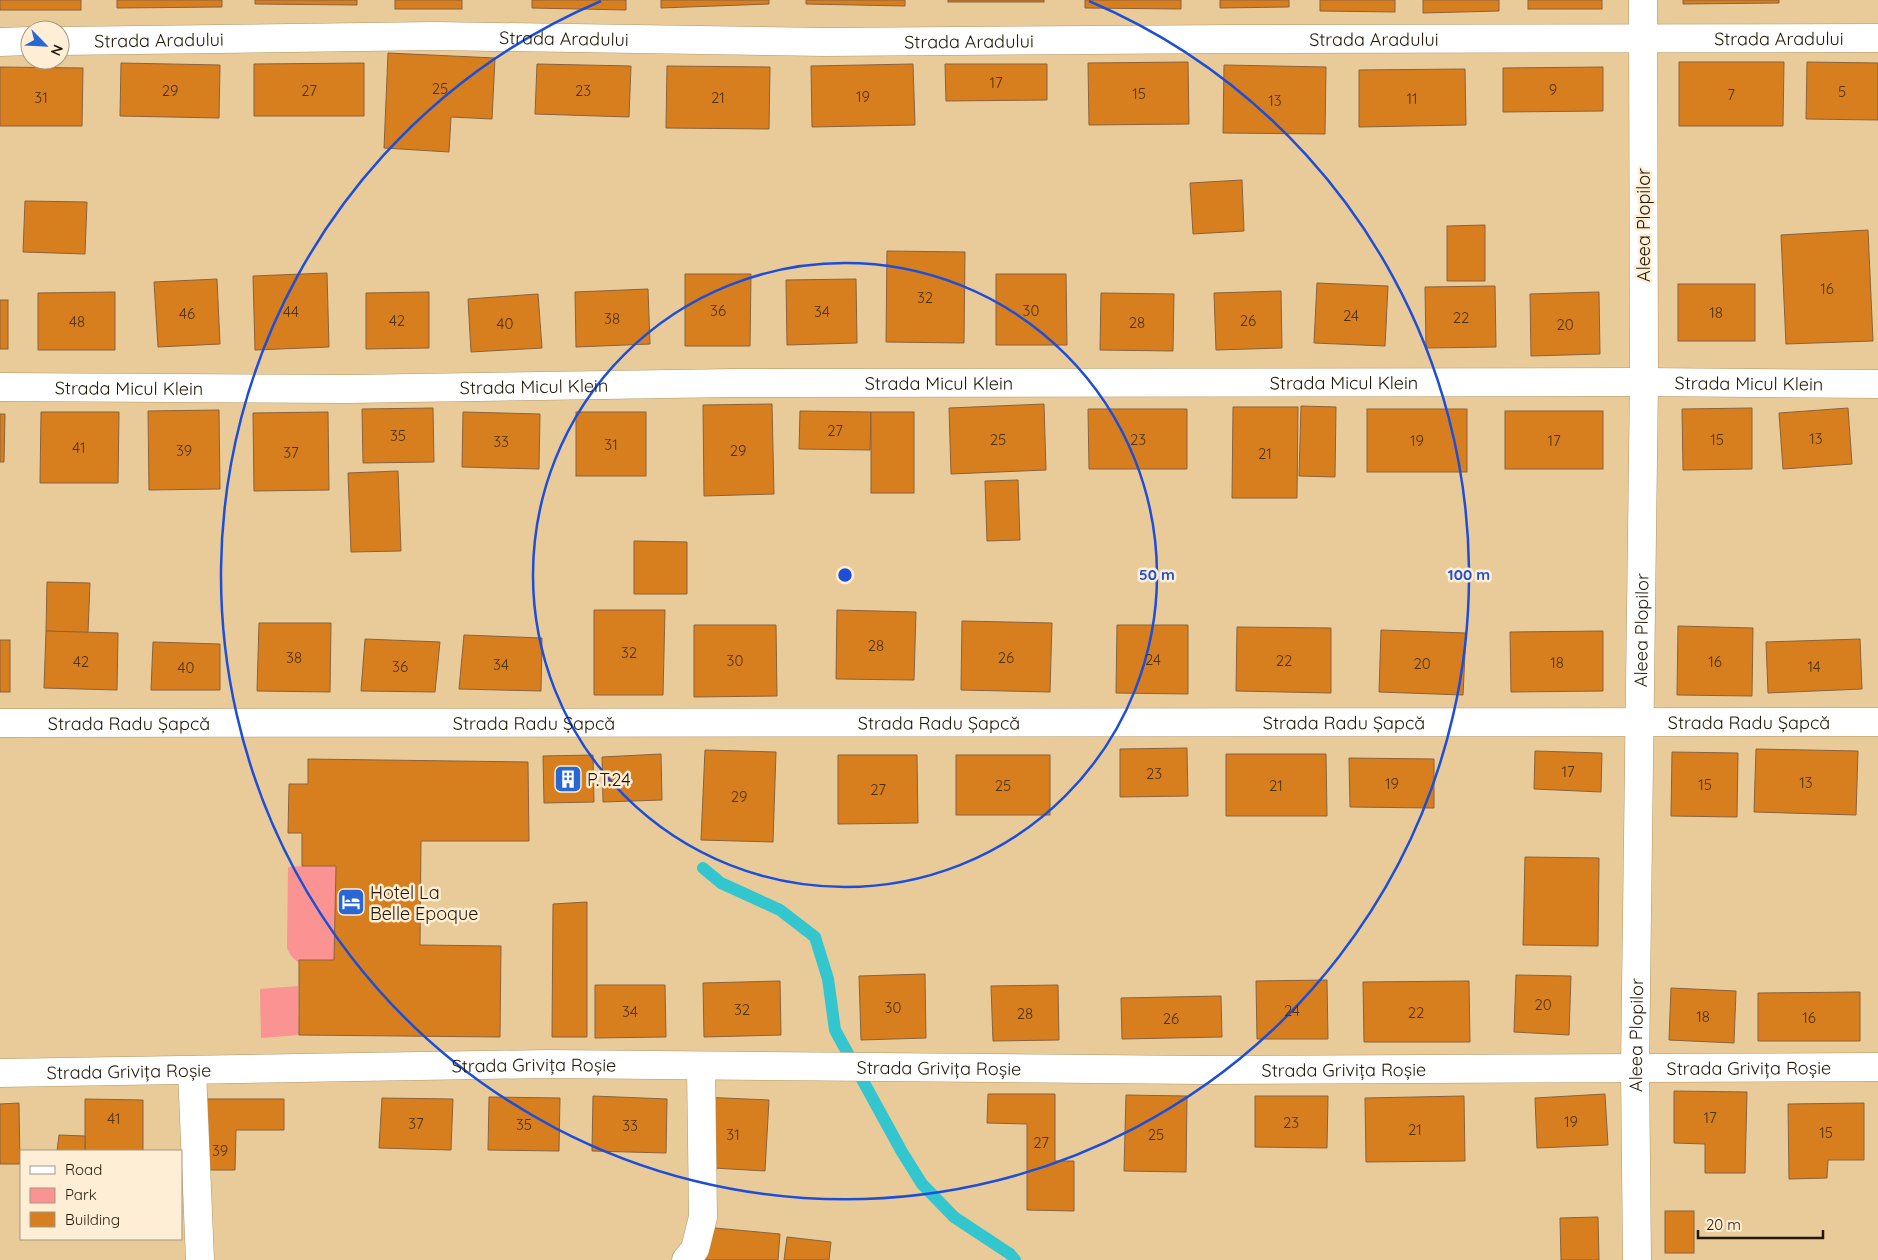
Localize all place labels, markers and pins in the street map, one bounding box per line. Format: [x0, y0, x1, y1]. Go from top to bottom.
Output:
centre of rings [836, 566, 854, 584]
building icon: P.T.24 [553, 764, 583, 794]
place label: P.T.24 [587, 768, 631, 791]
place label: Hotel La Belle Epoque [370, 881, 478, 925]
hotel icon: Hotel La Belle Epoque [336, 887, 366, 917]

